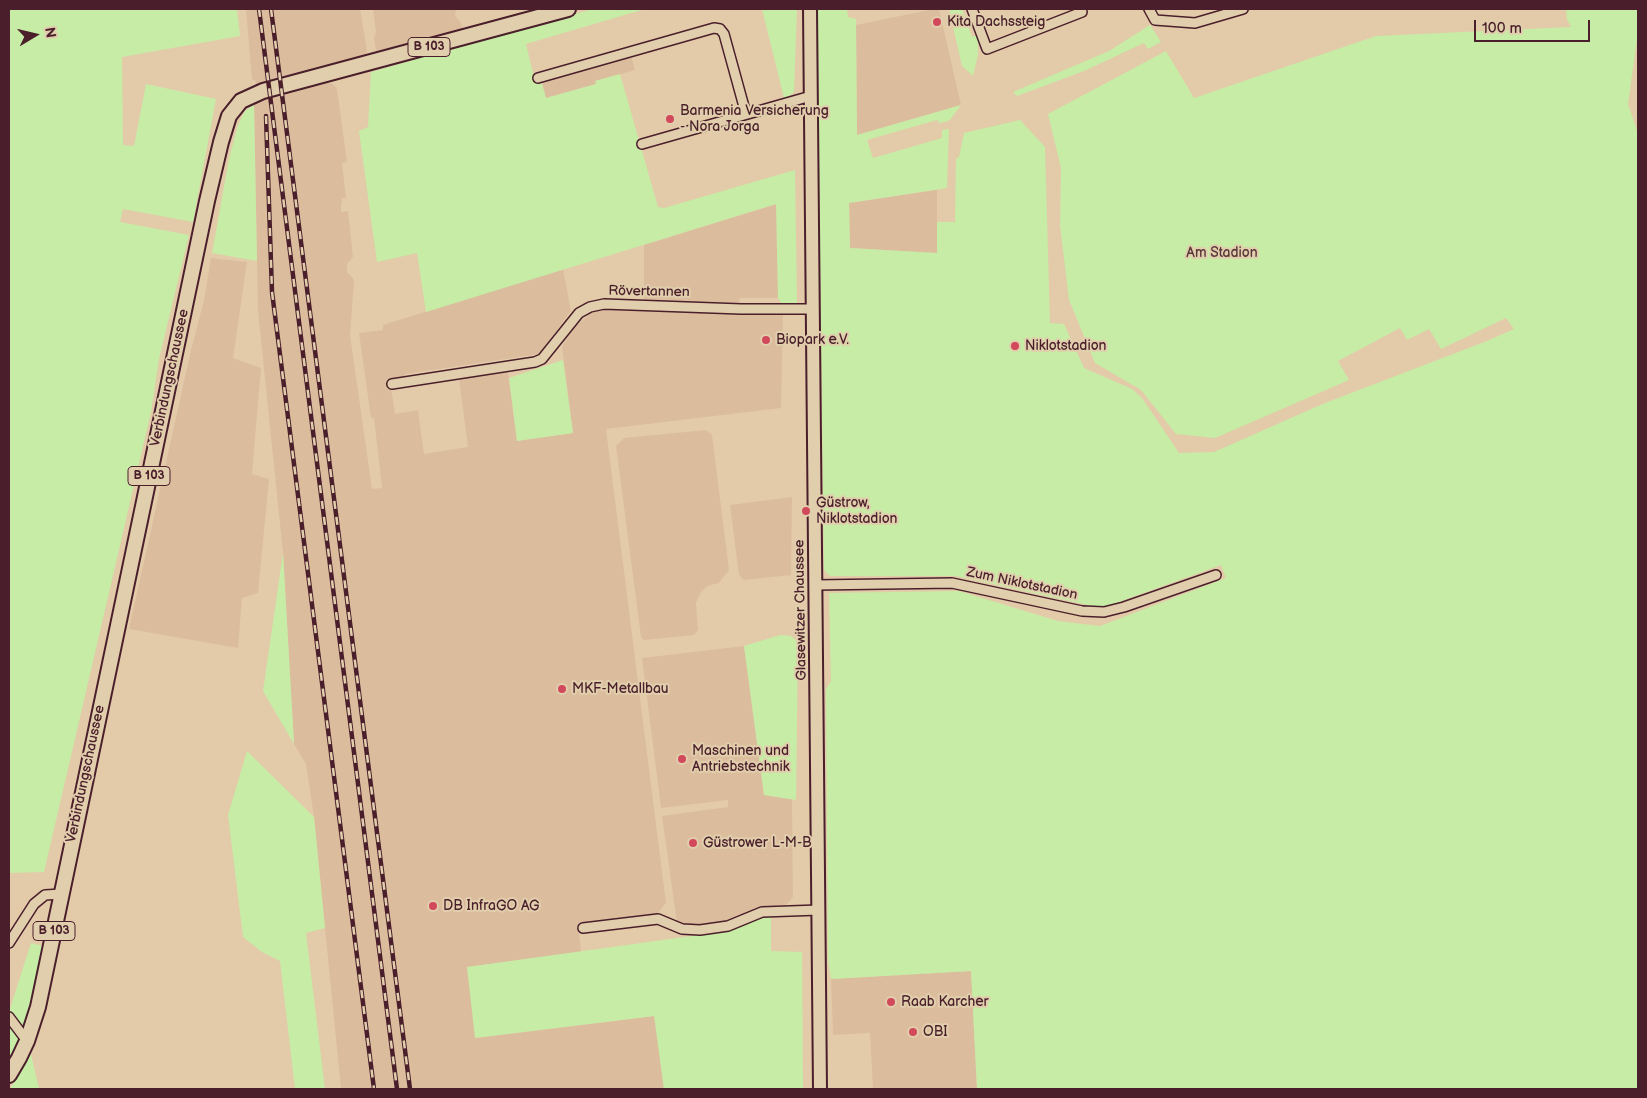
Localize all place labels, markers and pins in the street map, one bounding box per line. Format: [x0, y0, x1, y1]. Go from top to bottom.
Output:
place label: Kita Dachssteig [947, 14, 1045, 30]
marker: Kita Dachssteig [931, 16, 943, 28]
place label: Barmenia Versicherung - Nora Jorga [680, 103, 829, 136]
marker: Barmenia Versicherung - Nora Jorga [664, 113, 676, 125]
place label: Biopark e.V. [776, 332, 849, 348]
marker: Biopark e.V. [760, 334, 772, 346]
place label: Niklotstadion [1025, 338, 1107, 354]
marker: Niklotstadion [1009, 340, 1021, 352]
place label: Güstrow, Niklotstadion [816, 495, 898, 528]
marker: Güstrow, Niklotstadion [800, 505, 812, 517]
place label: MKF-Metallbau [572, 681, 669, 697]
marker: MKF-Metallbau [556, 683, 568, 695]
place label: Maschinen und Antriebstechnik [692, 743, 790, 776]
marker: Maschinen und Antriebstechnik [676, 753, 688, 765]
place label: Güstrower L-M-B [703, 835, 812, 851]
marker: Güstrower L-M-B [687, 837, 699, 849]
place label: DB InfraGO AG [443, 898, 540, 914]
marker: DB InfraGO AG [427, 900, 439, 912]
place label: Raab Karcher [901, 994, 989, 1010]
marker: Raab Karcher [885, 996, 897, 1008]
place label: OBI [923, 1024, 948, 1040]
marker: OBI [907, 1026, 919, 1038]

